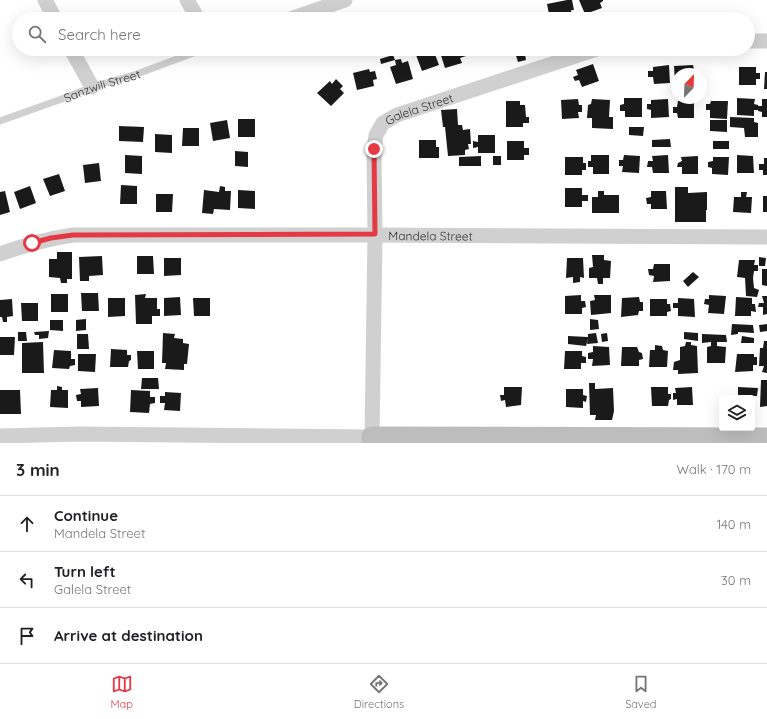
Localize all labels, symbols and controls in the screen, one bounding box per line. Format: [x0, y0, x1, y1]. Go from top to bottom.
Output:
search box [12, 12, 755, 56]
icon: search [26, 23, 48, 45]
text: Search here [58, 25, 141, 44]
street label: Sanzwili Street [61, 66, 142, 105]
north arrow [671, 68, 707, 104]
street label: Galela Street [382, 90, 455, 128]
route end [365, 140, 383, 158]
street label: Mandela Street [388, 228, 473, 243]
route start [23, 234, 41, 252]
map controls [719, 395, 755, 431]
button: layers [719, 395, 755, 431]
text: 3 min [16, 459, 60, 480]
text: Walk · 170 m [676, 461, 751, 477]
text: Continue [54, 506, 118, 525]
icon: ahead [16, 513, 38, 535]
text: 140 m [716, 516, 751, 532]
text: Mandela Street [54, 525, 145, 541]
text: Turn left [54, 562, 116, 581]
icon: left [16, 569, 38, 591]
text: 30 m [721, 572, 751, 588]
text: Galela Street [54, 581, 131, 597]
icon: arrive [16, 625, 38, 647]
text: Arrive at destination [54, 626, 203, 645]
tab: Map [110, 673, 133, 711]
tab: Directions [354, 673, 404, 711]
tab: Saved [625, 673, 657, 711]

